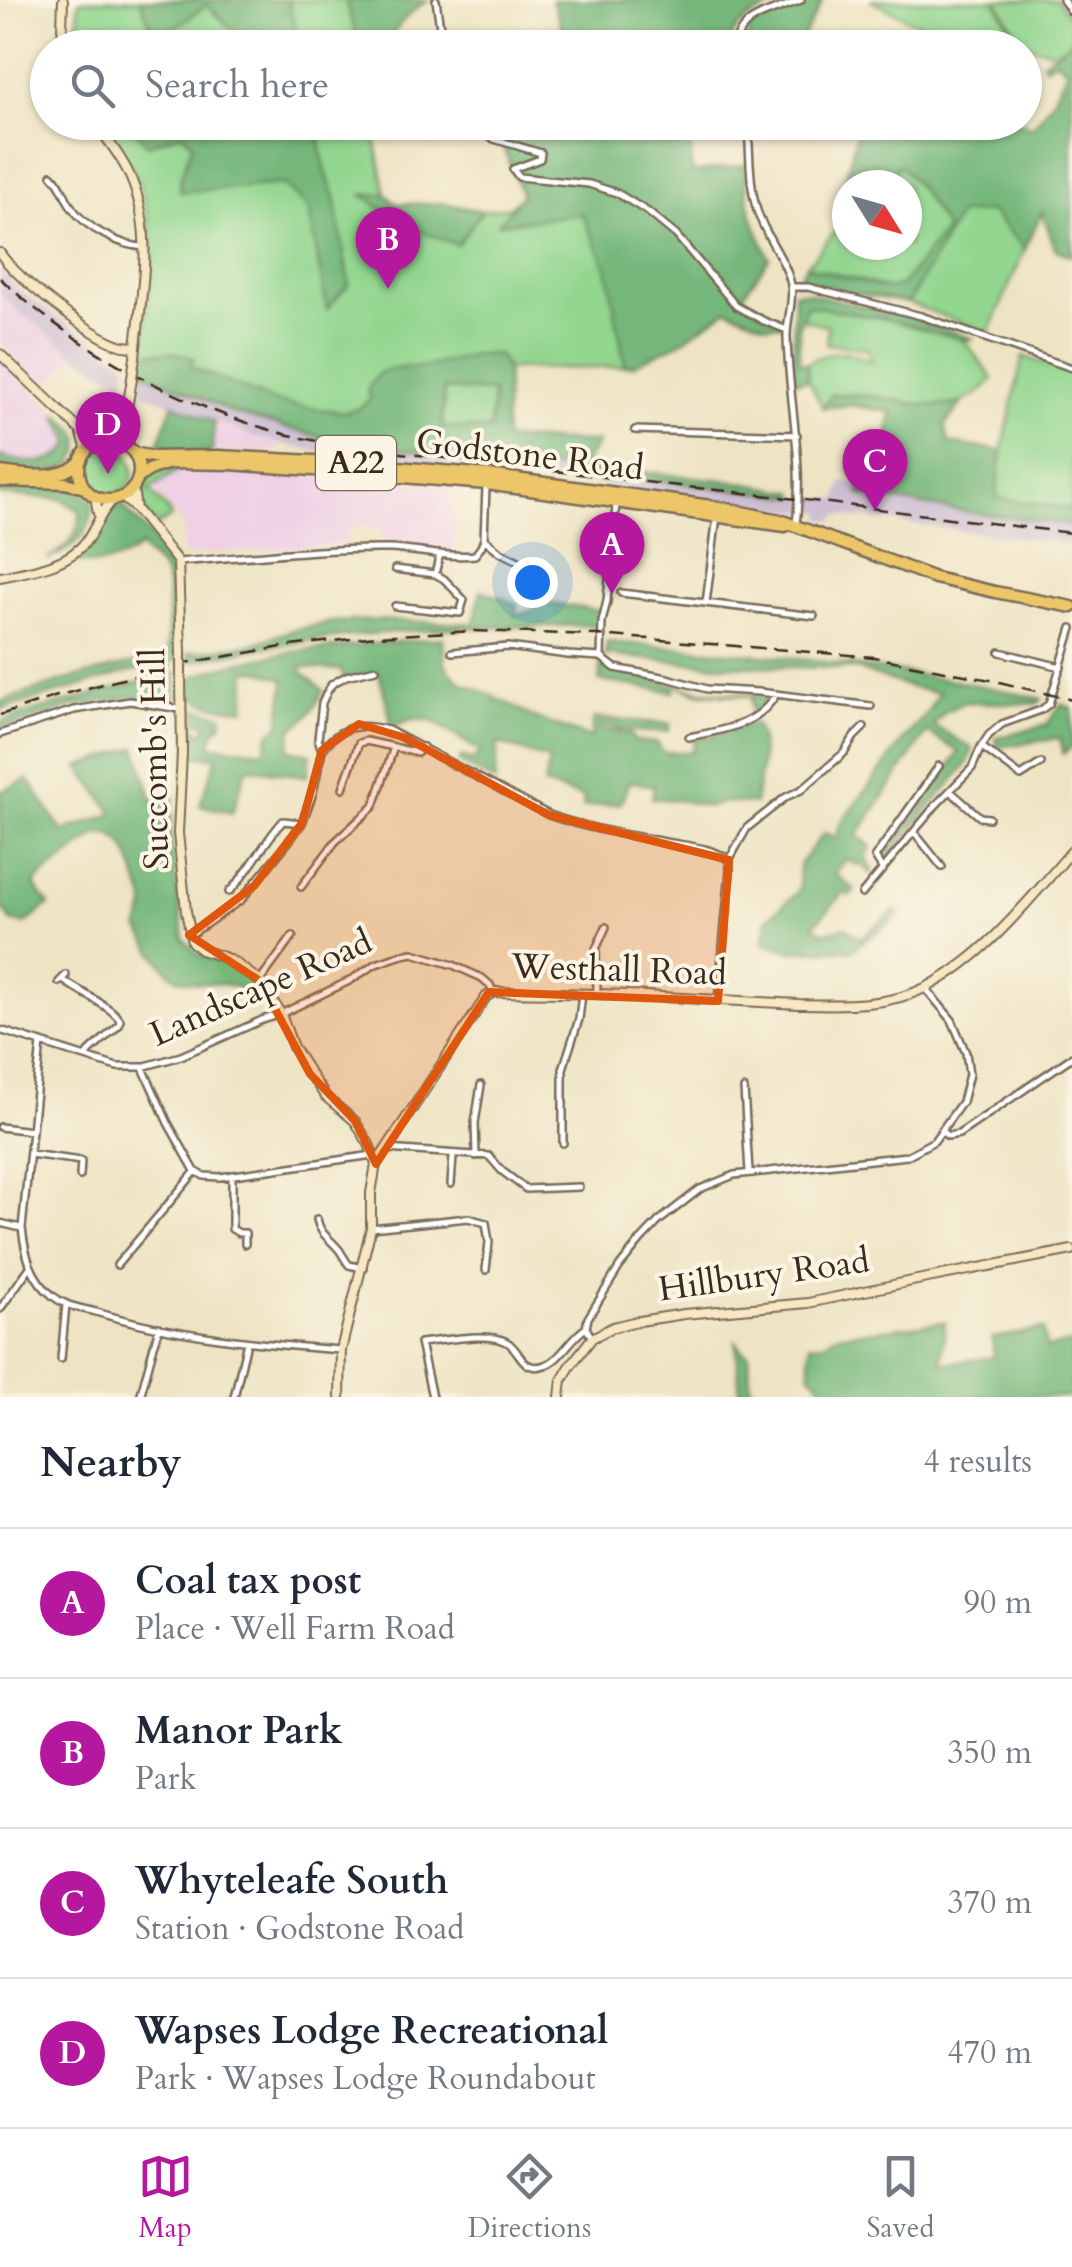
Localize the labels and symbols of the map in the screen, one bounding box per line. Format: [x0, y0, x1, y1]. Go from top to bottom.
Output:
north arrow [832, 170, 922, 260]
pin: B [356, 206, 420, 289]
pin: D [76, 392, 140, 474]
street label: Godstone Road [413, 417, 647, 493]
pin: C [842, 428, 908, 511]
road number: A22 [316, 436, 396, 490]
pin: A [580, 512, 644, 594]
your location [507, 557, 558, 608]
street label: Succomb's Hill [129, 648, 181, 870]
street label: Landscape Road [142, 917, 380, 1058]
street label: Westhall Road [509, 942, 728, 998]
street label: Hillbury Road [655, 1236, 873, 1314]

